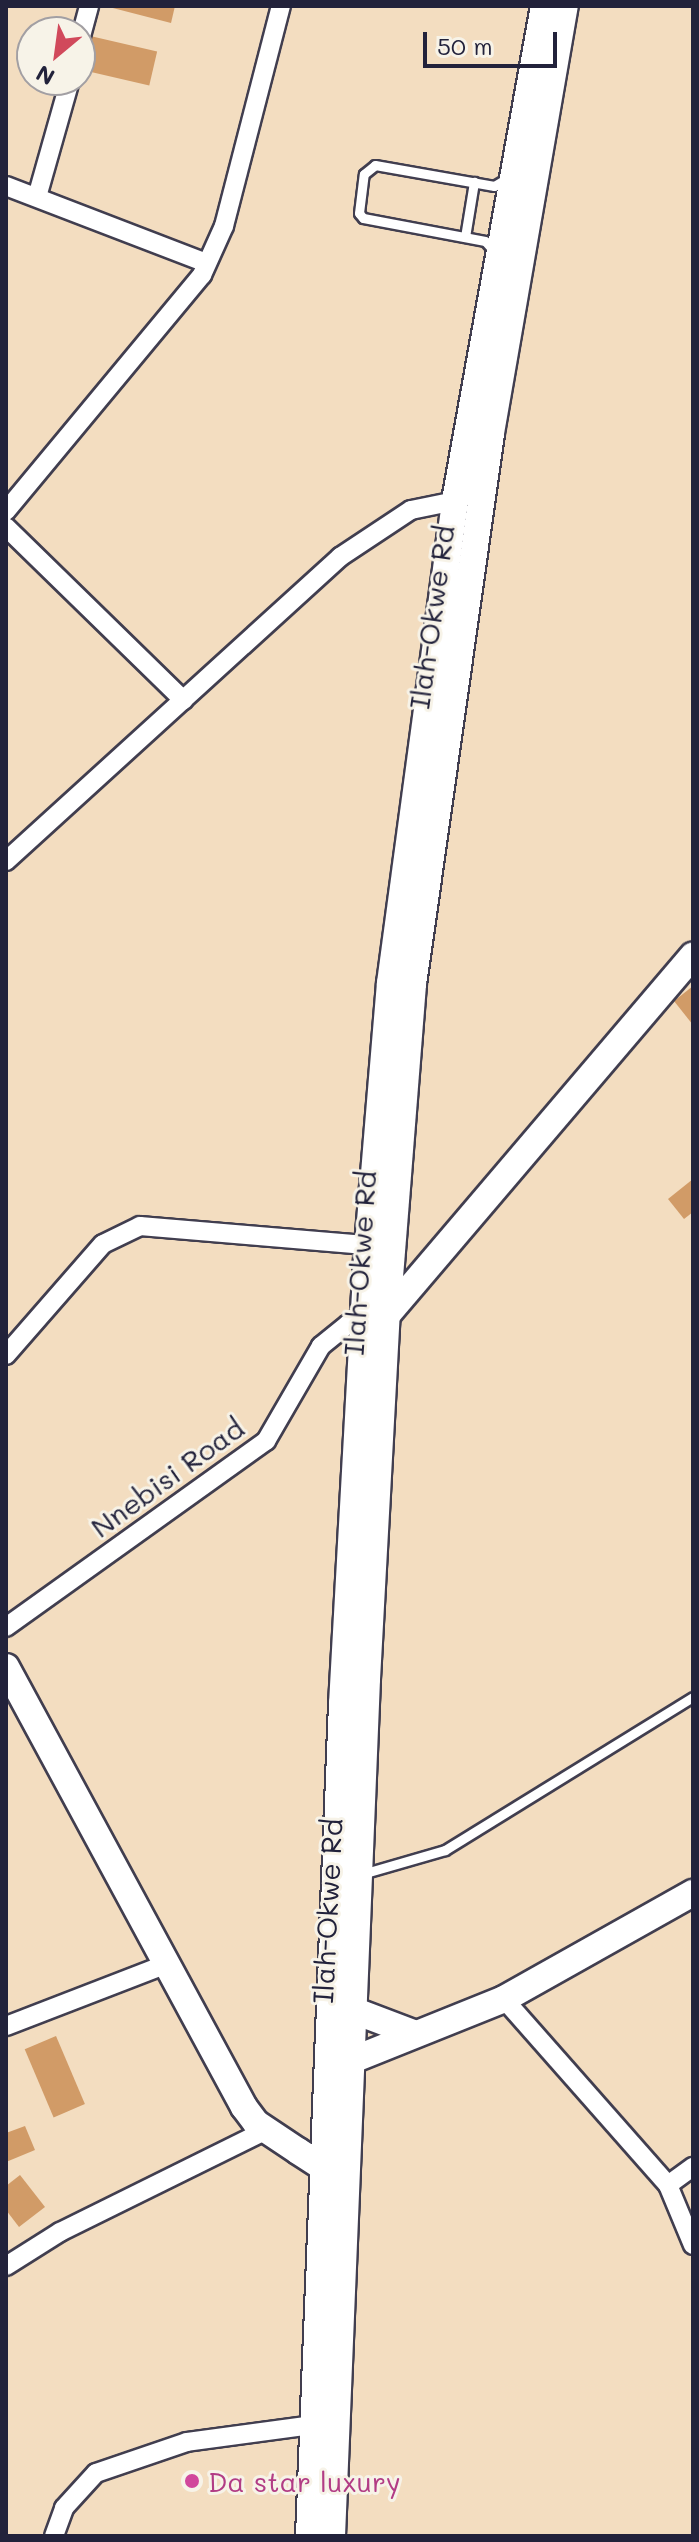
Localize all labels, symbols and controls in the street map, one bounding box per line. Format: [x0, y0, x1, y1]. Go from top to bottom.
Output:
north arrow [16, 16, 96, 96]
scale bar [427, 16, 561, 66]
text: 50 m [437, 30, 493, 61]
text: N [31, 59, 59, 92]
street label: Ilah-Okwe Rd [401, 523, 461, 711]
street label: Ilah-Okwe Rd [336, 1169, 382, 1357]
street label: Nnebisi Road [84, 1410, 250, 1544]
street label: Ilah-Okwe Rd [305, 1818, 349, 2004]
place label: Da star luxury [208, 2464, 401, 2498]
marker: Da star luxury [183, 2472, 201, 2490]

